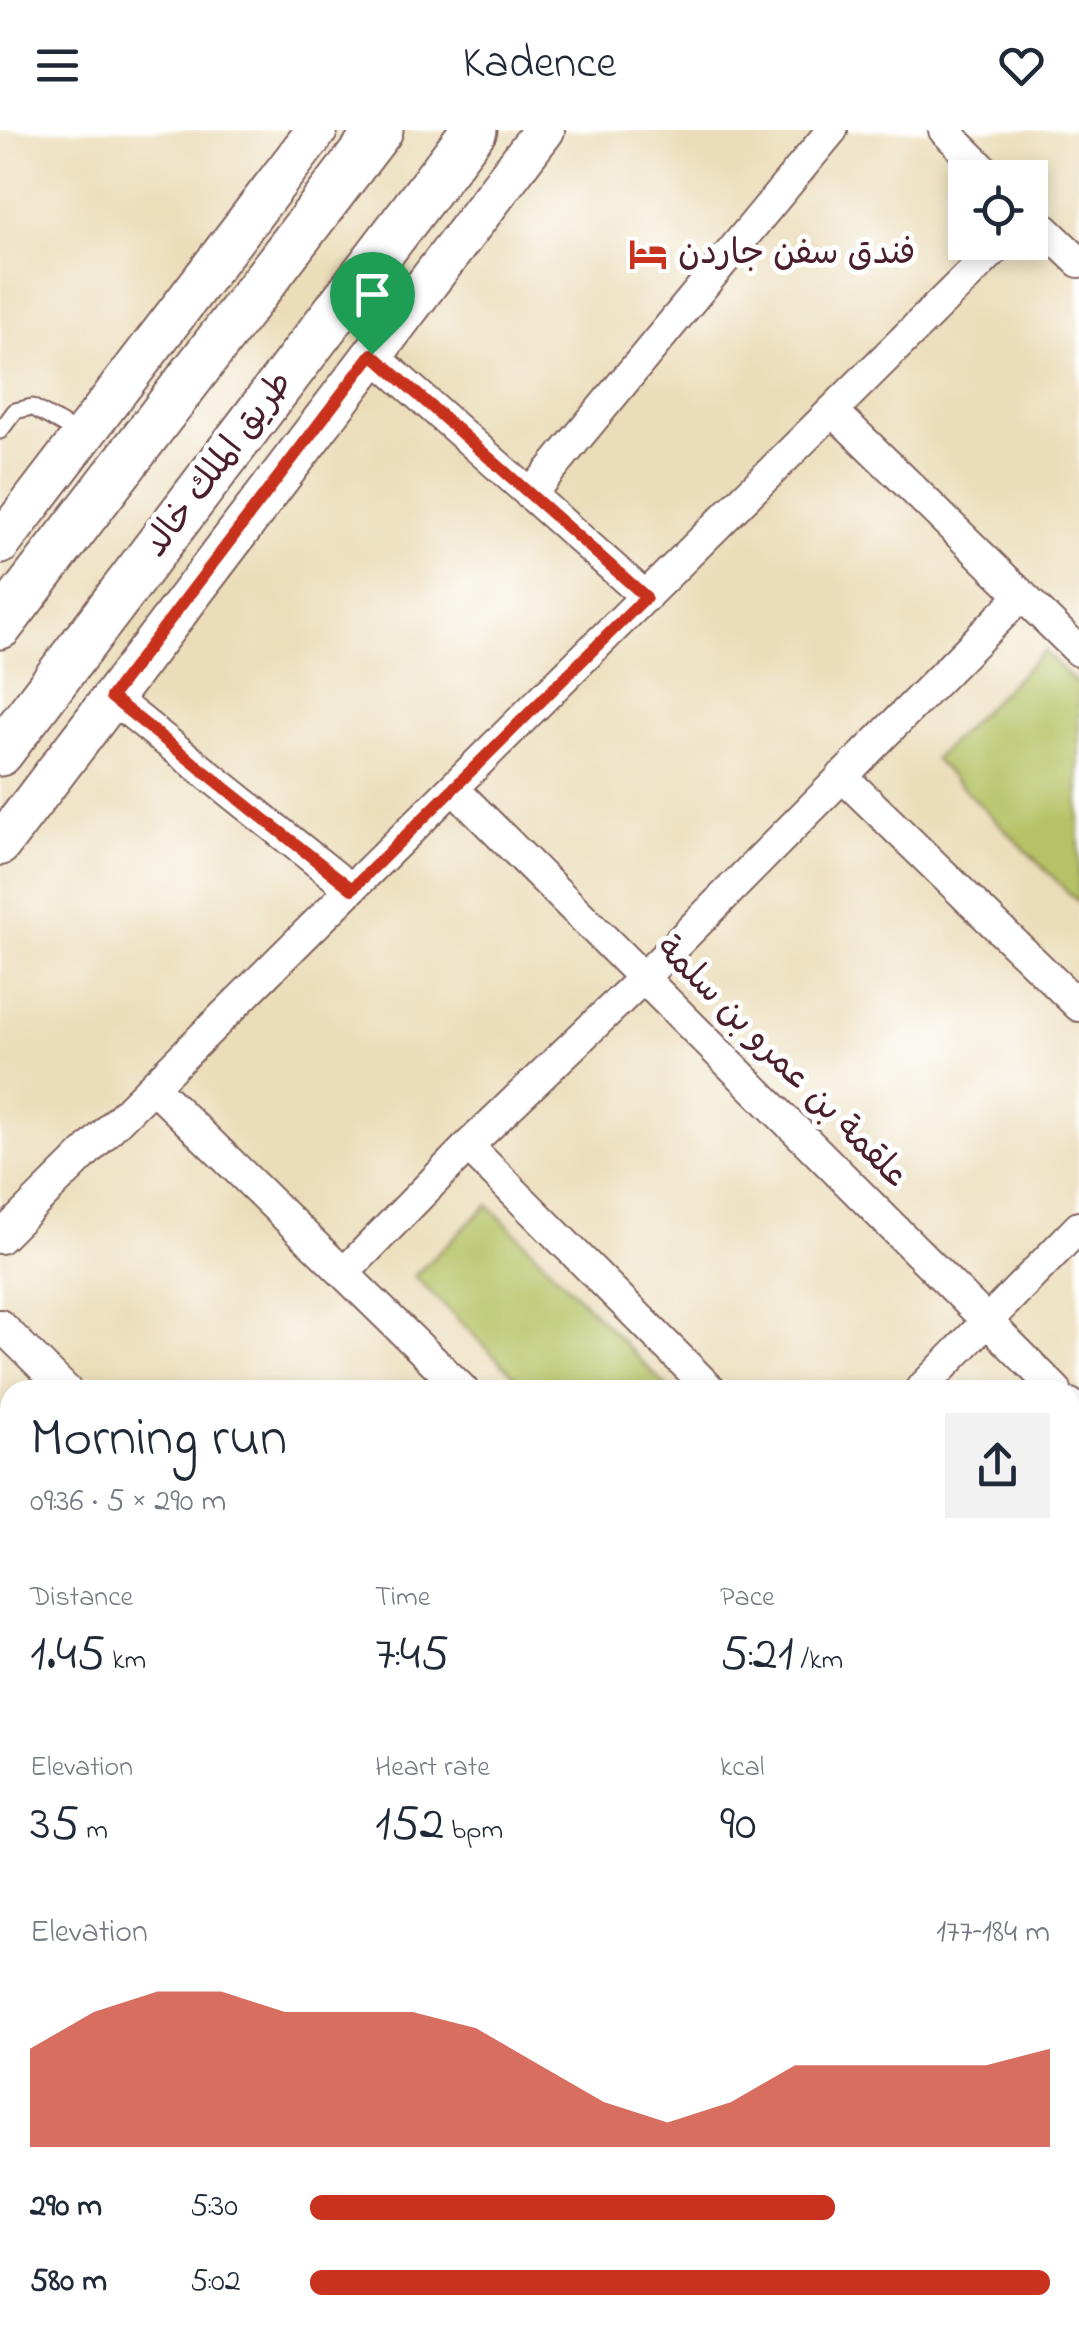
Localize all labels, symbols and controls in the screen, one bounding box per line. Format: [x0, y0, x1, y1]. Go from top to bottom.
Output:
text: Kadence [463, 32, 616, 98]
icon: menu [30, 38, 85, 93]
icon: heart [994, 38, 1049, 93]
map controls [948, 160, 1048, 260]
button: locate [948, 160, 1048, 260]
place label: فندق سفن جاردن [678, 229, 916, 280]
hotel icon: فندق سفن جاردن [627, 233, 669, 275]
pin [330, 252, 415, 355]
icon: arrive [345, 267, 400, 322]
street label: طريق الملك خالد [132, 361, 306, 569]
street label: علقمة بن عمرو بن سلمة [643, 925, 919, 1201]
text: Morning run [30, 1401, 287, 1481]
button: share [945, 1413, 1050, 1518]
text: 09:36 · 5 × 290 m [30, 1479, 226, 1526]
text: Distance [30, 1578, 133, 1619]
text: Time [375, 1578, 430, 1619]
text: Pace [720, 1578, 775, 1619]
text: 1.45 [30, 1619, 105, 1692]
text: 7:45 [375, 1619, 449, 1692]
text: 5:21 [720, 1619, 794, 1692]
text: km [105, 1641, 146, 1682]
text: /km [794, 1641, 843, 1682]
text: Elevation [30, 1748, 133, 1789]
text: Heart rate [375, 1748, 490, 1789]
text: kcal [720, 1748, 765, 1789]
text: 35 [30, 1789, 79, 1862]
text: 152 [375, 1789, 444, 1862]
text: 90 [720, 1789, 757, 1862]
text: m [79, 1811, 108, 1852]
text: bpm [444, 1811, 503, 1852]
text: Elevation [30, 1910, 148, 1957]
text: 177–184 m [936, 1910, 1050, 1957]
text: 290 m [30, 2184, 102, 2231]
text: 5:30 [190, 2184, 238, 2231]
text: 580 m [30, 2259, 107, 2306]
text: 5:02 [190, 2259, 241, 2306]

